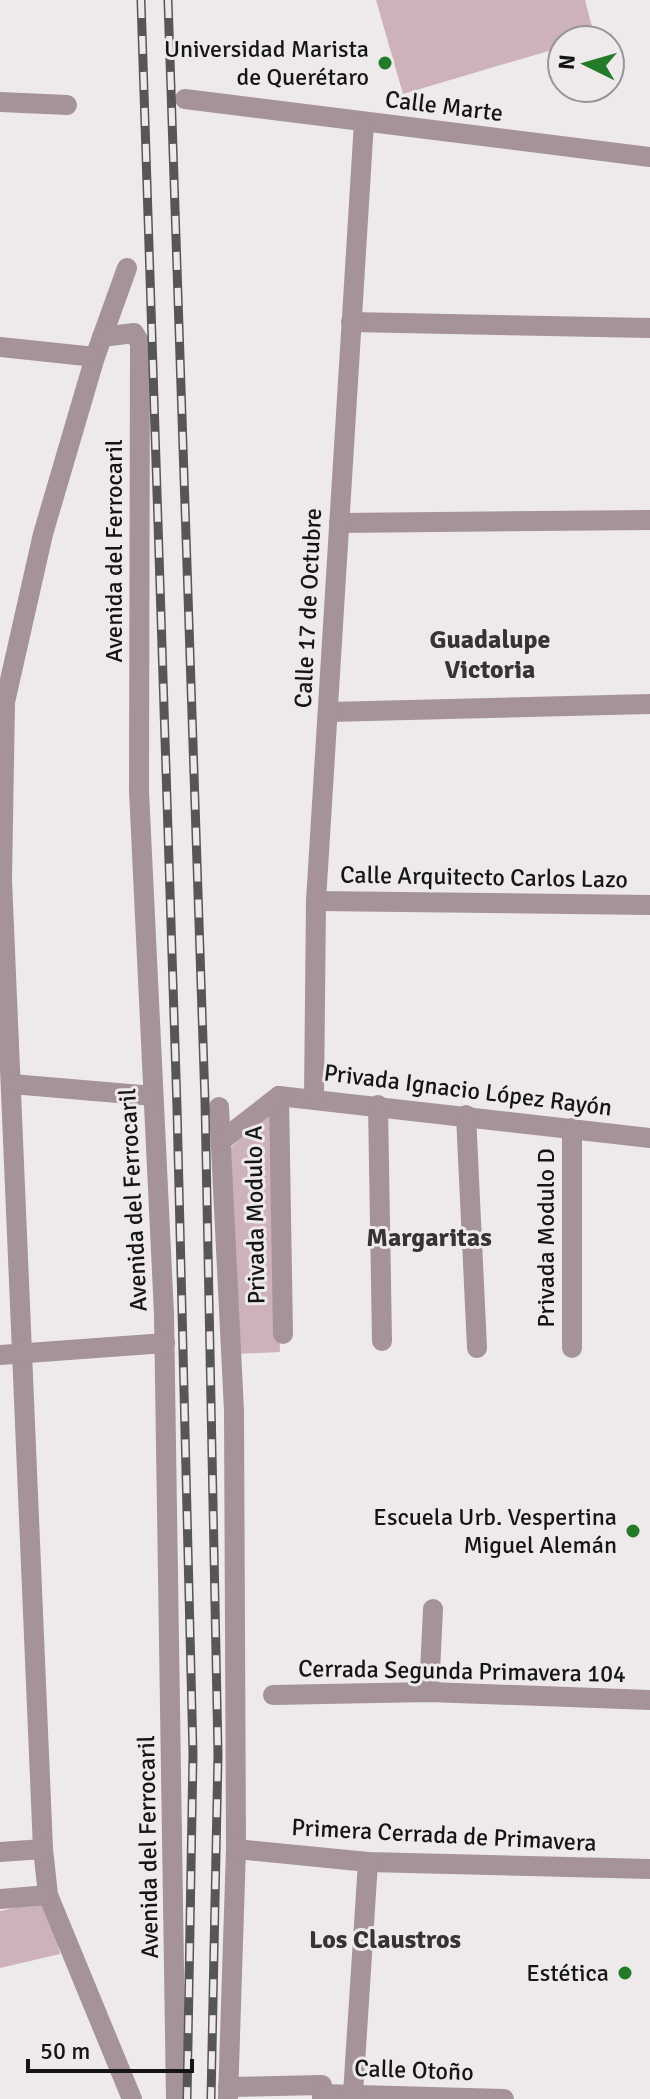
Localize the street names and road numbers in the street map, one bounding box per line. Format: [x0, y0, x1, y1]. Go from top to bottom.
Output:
street label: Calle Marte [383, 84, 505, 128]
street label: Avenida del Ferrocaril [99, 439, 129, 663]
street label: Calle 17 de Octubre [288, 507, 328, 709]
street label: Calle Arquitecto Carlos Lazo [340, 859, 628, 895]
street label: Privada Ignacio López Rayón [322, 1057, 614, 1123]
street label: Avenida del Ferrocaril [112, 1088, 154, 1312]
street label: Privada Modulo A [238, 1125, 272, 1305]
street label: Privada Modulo D [531, 1148, 561, 1328]
street label: Cerrada Segunda Primavera 104 [298, 1653, 626, 1689]
street label: Avenida del Ferrocaril [131, 1735, 165, 1959]
street label: Primera Cerrada de Primavera [291, 1812, 597, 1858]
street label: Calle Otoño [354, 2053, 474, 2087]

